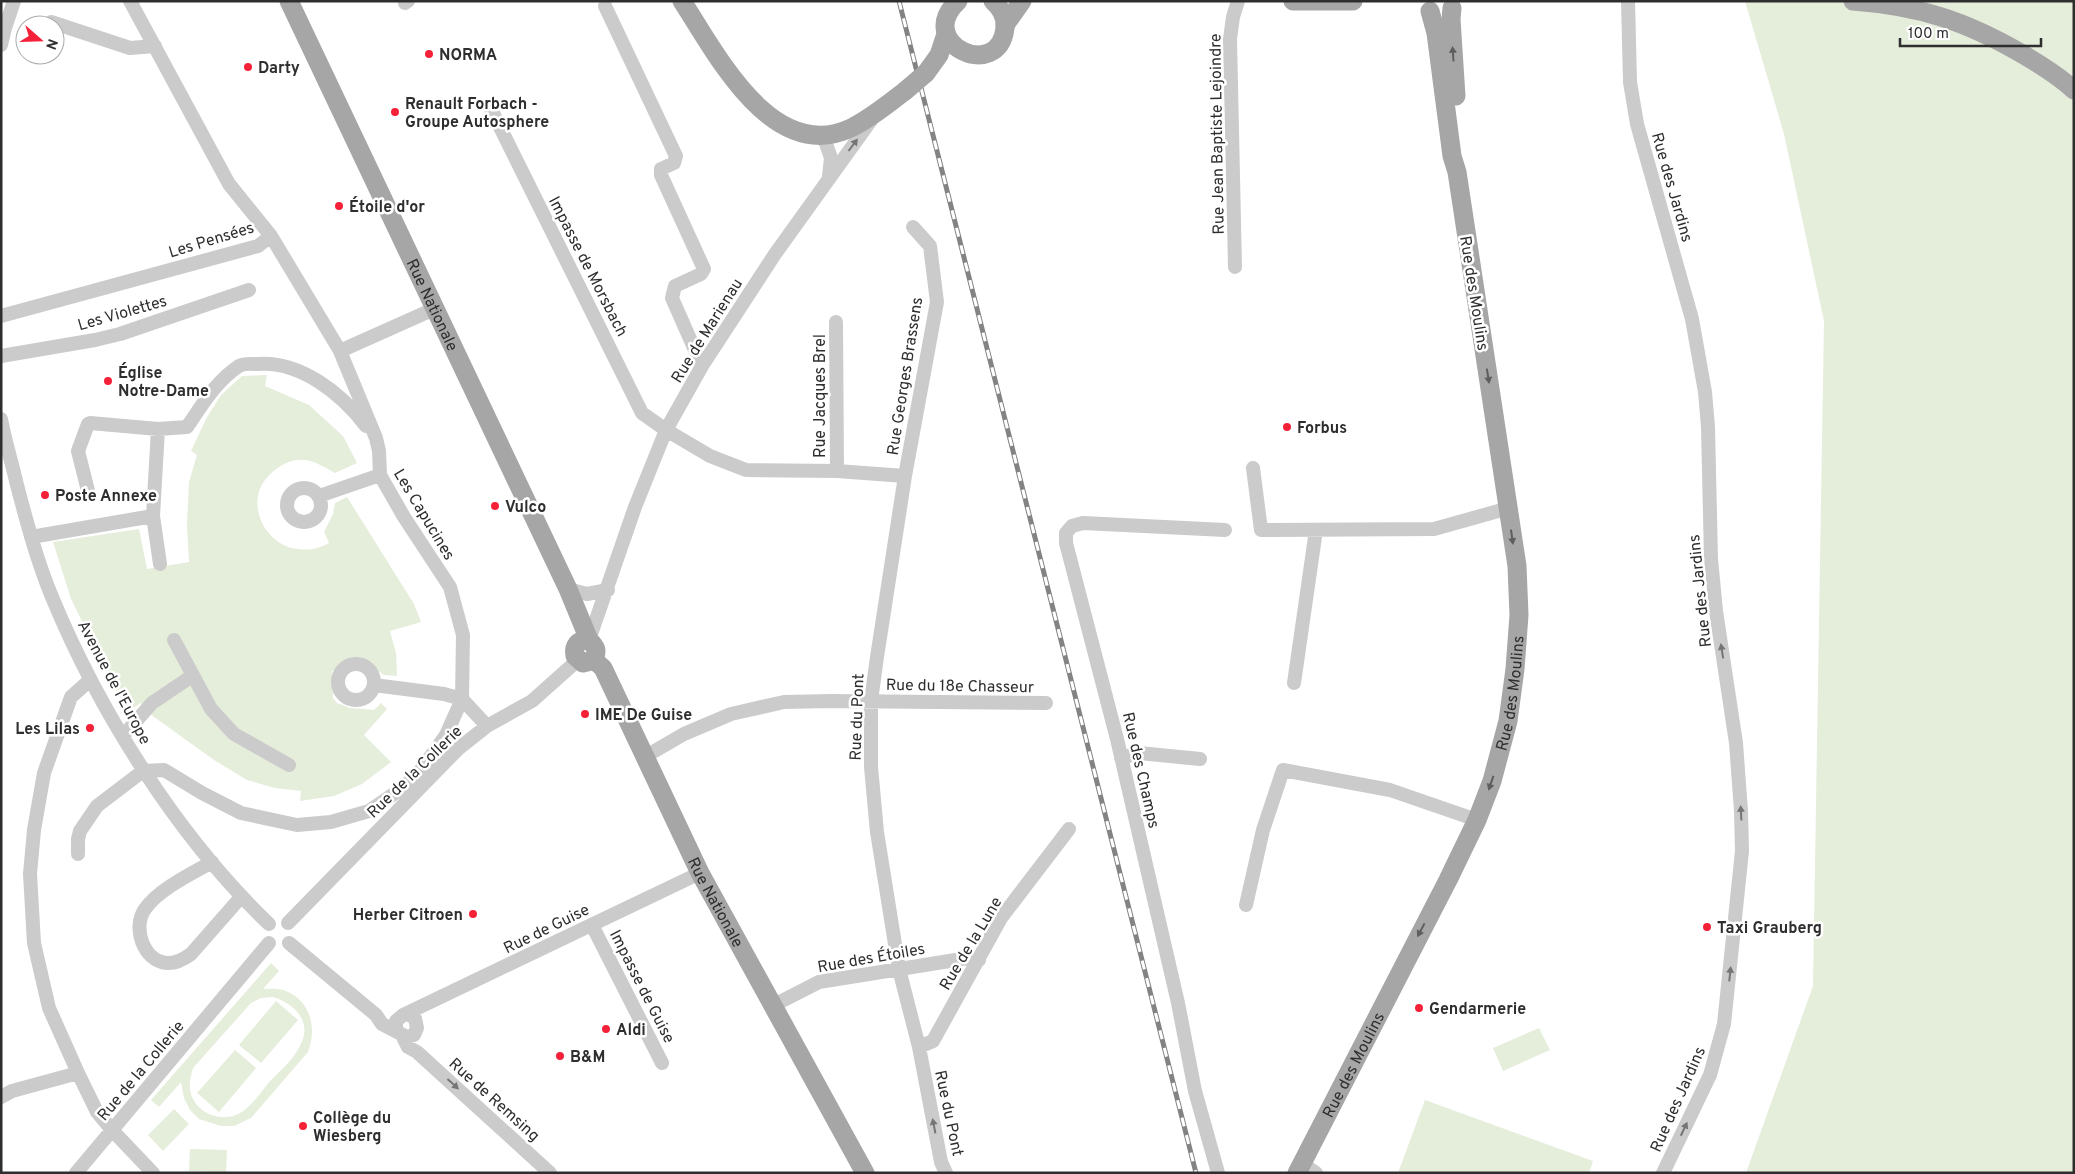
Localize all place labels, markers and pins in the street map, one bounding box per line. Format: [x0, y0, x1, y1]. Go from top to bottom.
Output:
place label: NORMA [439, 46, 497, 66]
marker: NORMA [423, 48, 435, 60]
place label: Darty [258, 59, 300, 79]
marker: Darty [242, 61, 254, 73]
place label: Renault Forbach - Groupe Autosphere [405, 95, 549, 133]
marker: Renault Forbach - Groupe Autosphere [389, 106, 401, 118]
place label: Étoile d'or [349, 196, 425, 218]
marker: Étoile d'or [333, 200, 345, 212]
place label: Église Notre-Dame [118, 362, 209, 402]
marker: Église Notre-Dame [102, 375, 114, 387]
place label: Forbus [1297, 419, 1347, 439]
marker: Forbus [1281, 421, 1293, 433]
place label: Poste Annexe [55, 487, 157, 507]
marker: Poste Annexe [39, 489, 51, 501]
place label: Vulco [505, 498, 546, 518]
marker: Vulco [489, 500, 501, 512]
place label: IME De Guise [595, 706, 692, 726]
marker: IME De Guise [579, 708, 591, 720]
place label: Les Lilas [15, 720, 80, 740]
marker: Les Lilas [84, 722, 96, 734]
place label: Herber Citroen [353, 906, 463, 926]
marker: Herber Citroen [467, 908, 479, 920]
place label: Taxi Grauberg [1717, 919, 1822, 939]
marker: Taxi Grauberg [1701, 921, 1713, 933]
place label: Gendarmerie [1429, 1000, 1526, 1020]
marker: Gendarmerie [1413, 1002, 1425, 1014]
place label: Aldi [616, 1021, 646, 1041]
marker: Aldi [600, 1023, 612, 1035]
place label: B&M [570, 1048, 605, 1068]
marker: B&M [554, 1050, 566, 1062]
place label: Collège du Wiesberg [313, 1109, 391, 1147]
marker: Collège du Wiesberg [297, 1120, 309, 1132]

